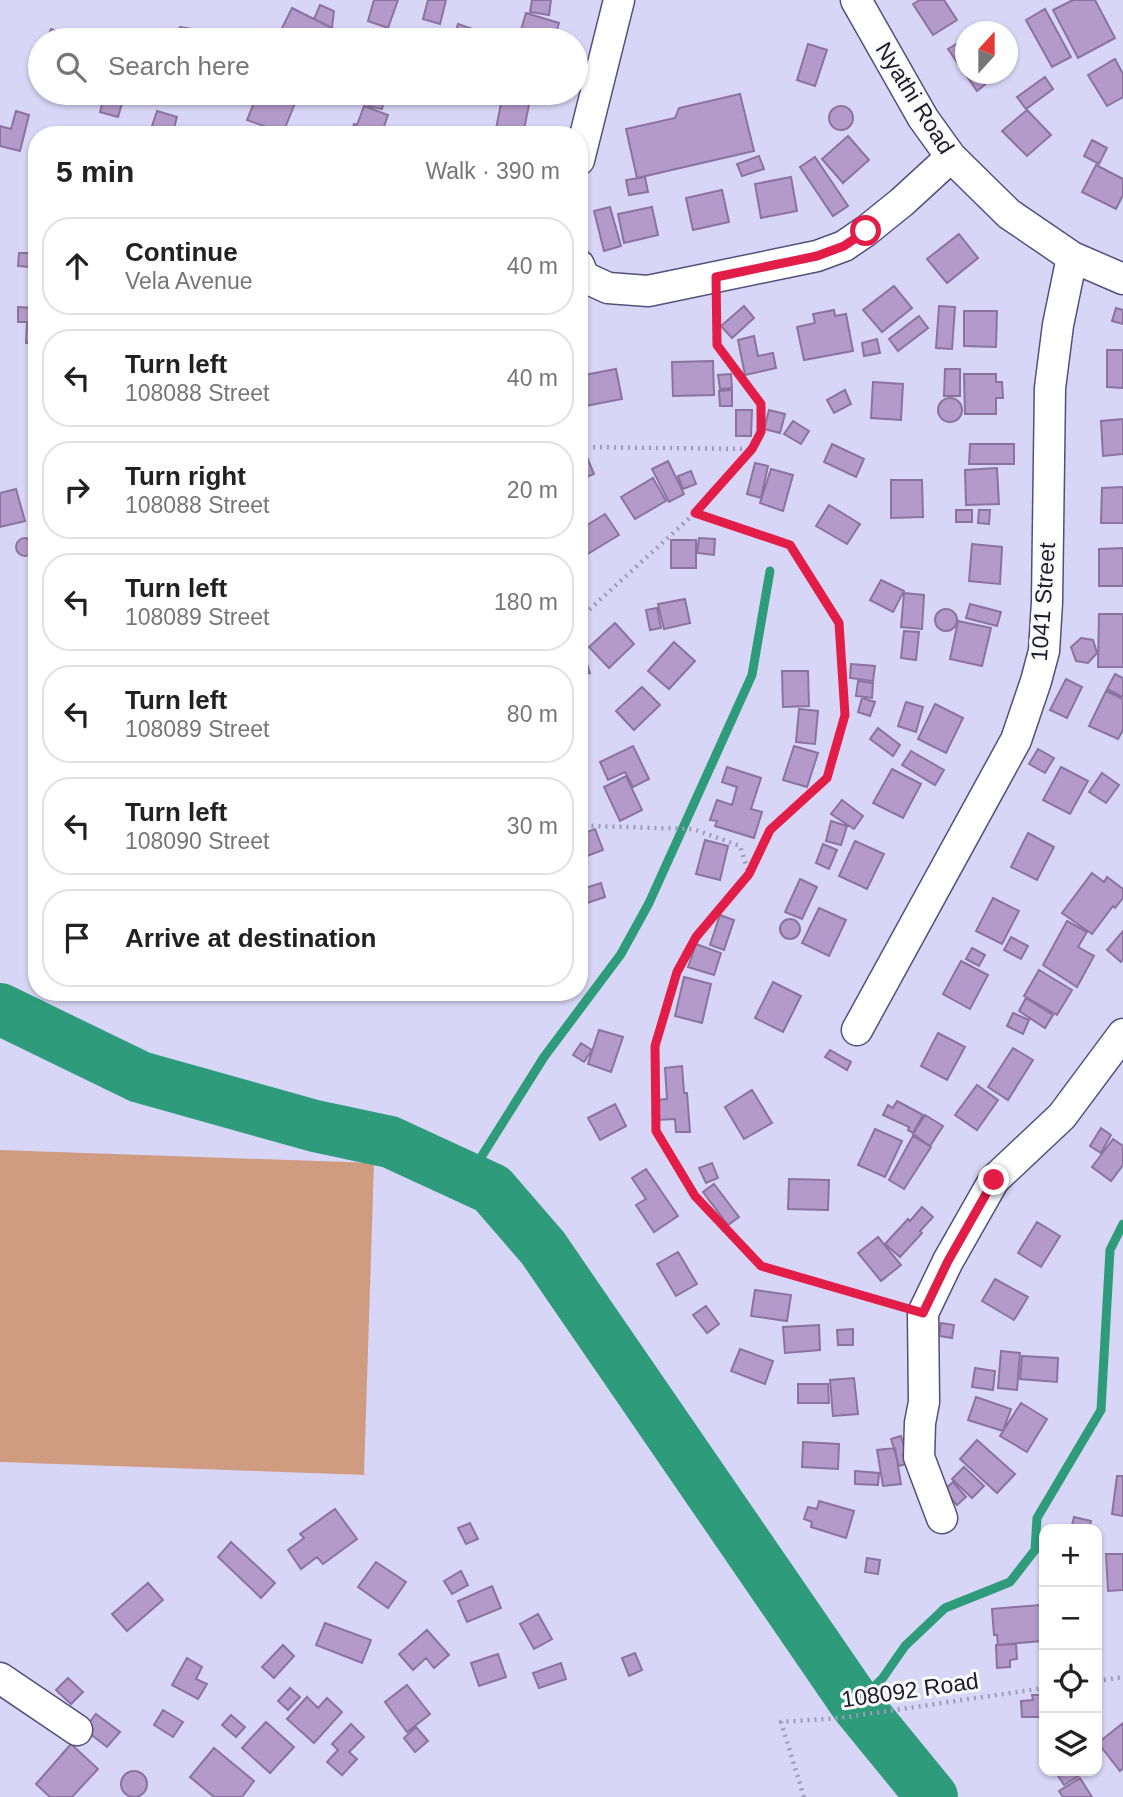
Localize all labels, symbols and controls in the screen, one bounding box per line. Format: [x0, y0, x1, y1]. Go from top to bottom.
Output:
north arrow [955, 21, 1018, 84]
search box [28, 28, 588, 105]
street label: Nyathi Road [870, 37, 960, 159]
icon: search [52, 48, 90, 86]
text: Search here [108, 51, 250, 81]
text: 5 min [56, 155, 134, 188]
text: Walk · 390 m [425, 158, 560, 184]
route start [850, 215, 881, 246]
text: Continue [125, 237, 238, 267]
icon: ahead [58, 247, 96, 285]
text: 40 m [507, 253, 558, 279]
text: Vela Avenue [125, 268, 252, 294]
text: Turn left [125, 349, 227, 379]
icon: left [58, 359, 96, 397]
text: 40 m [507, 365, 558, 391]
text: 108088 Street [125, 380, 270, 406]
text: Turn right [125, 461, 246, 491]
icon: right [58, 471, 96, 509]
text: 20 m [507, 477, 558, 503]
text: 108088 Street [125, 492, 270, 518]
street label: 1041 Street [1026, 541, 1060, 662]
text: Turn left [125, 573, 227, 603]
icon: left [58, 583, 96, 621]
text: 180 m [494, 589, 558, 615]
text: 108089 Street [125, 604, 270, 630]
text: Turn left [125, 685, 227, 715]
icon: left [58, 695, 96, 733]
text: 80 m [507, 701, 558, 727]
text: 108089 Street [125, 716, 270, 742]
text: Turn left [125, 797, 227, 827]
icon: left [58, 807, 96, 845]
text: 30 m [507, 813, 558, 839]
text: 108090 Street [125, 828, 270, 854]
icon: arrive [58, 919, 96, 957]
text: Arrive at destination [125, 923, 376, 953]
route end [978, 1164, 1009, 1195]
map controls [1039, 1524, 1102, 1776]
button: + [1039, 1524, 1102, 1587]
button: − [1039, 1587, 1102, 1650]
button: locate [1039, 1650, 1102, 1713]
street label: 108092 Road [840, 1668, 980, 1712]
button: layers [1039, 1713, 1102, 1776]

